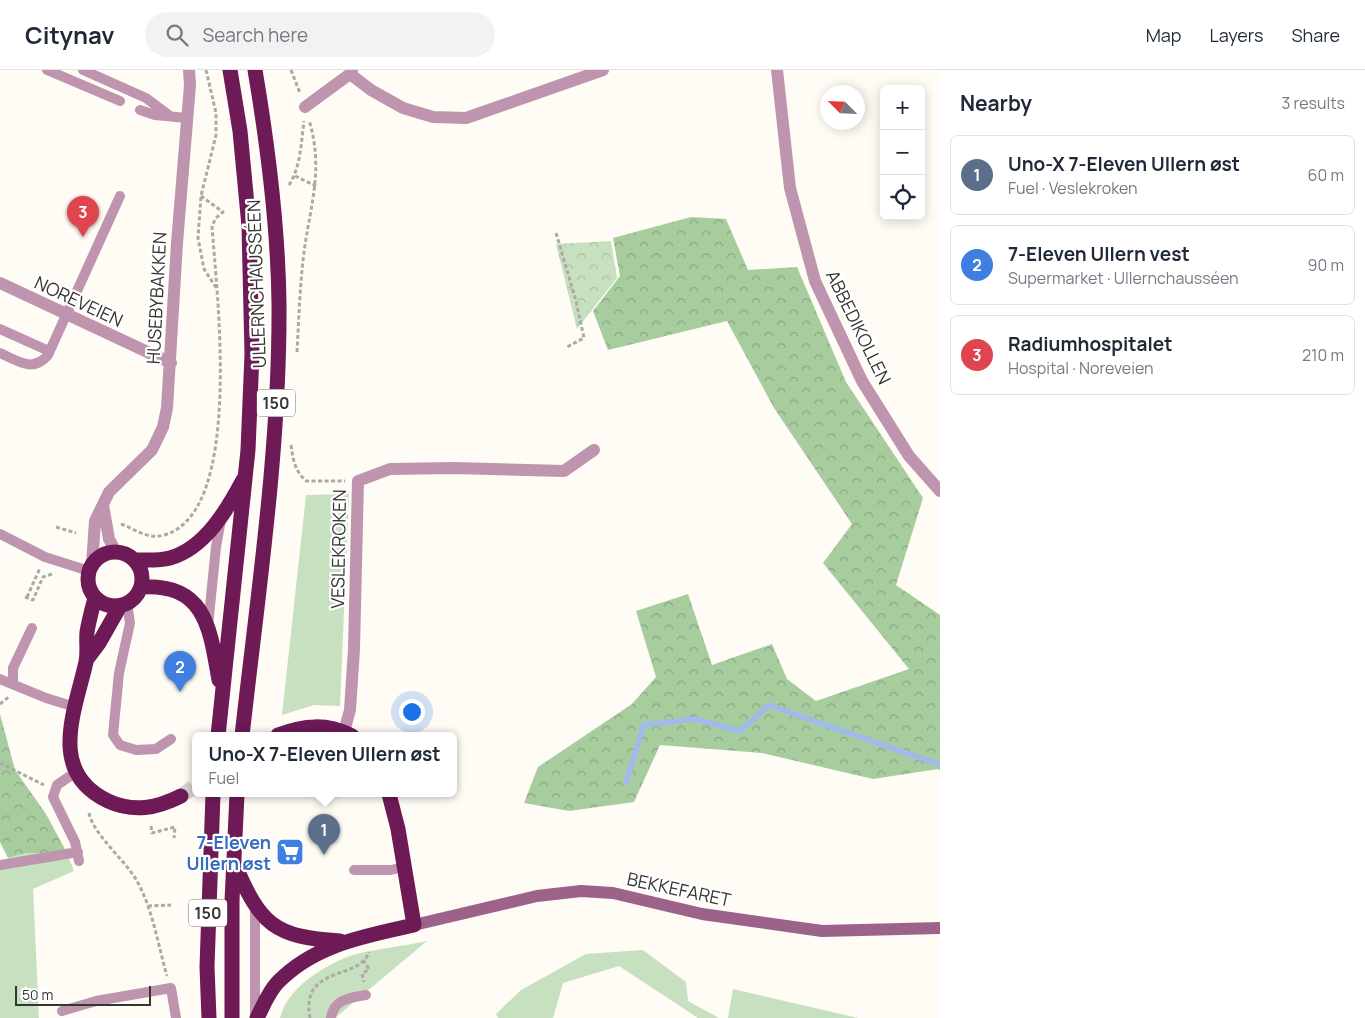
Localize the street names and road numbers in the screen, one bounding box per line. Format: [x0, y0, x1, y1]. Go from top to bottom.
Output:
street label: ULLERNCHAUSSÉEN [241, 199, 271, 369]
street label: HUSEBYBAKKEN [141, 231, 171, 365]
street label: ABBEDIKOLLEN [821, 266, 897, 388]
street label: NOREVEIEN [31, 270, 127, 332]
road number: 150 [257, 389, 295, 416]
street label: VESLEKROKEN [325, 489, 351, 609]
street label: BEKKEFARET [625, 866, 733, 912]
road number: 150 [189, 900, 227, 926]

